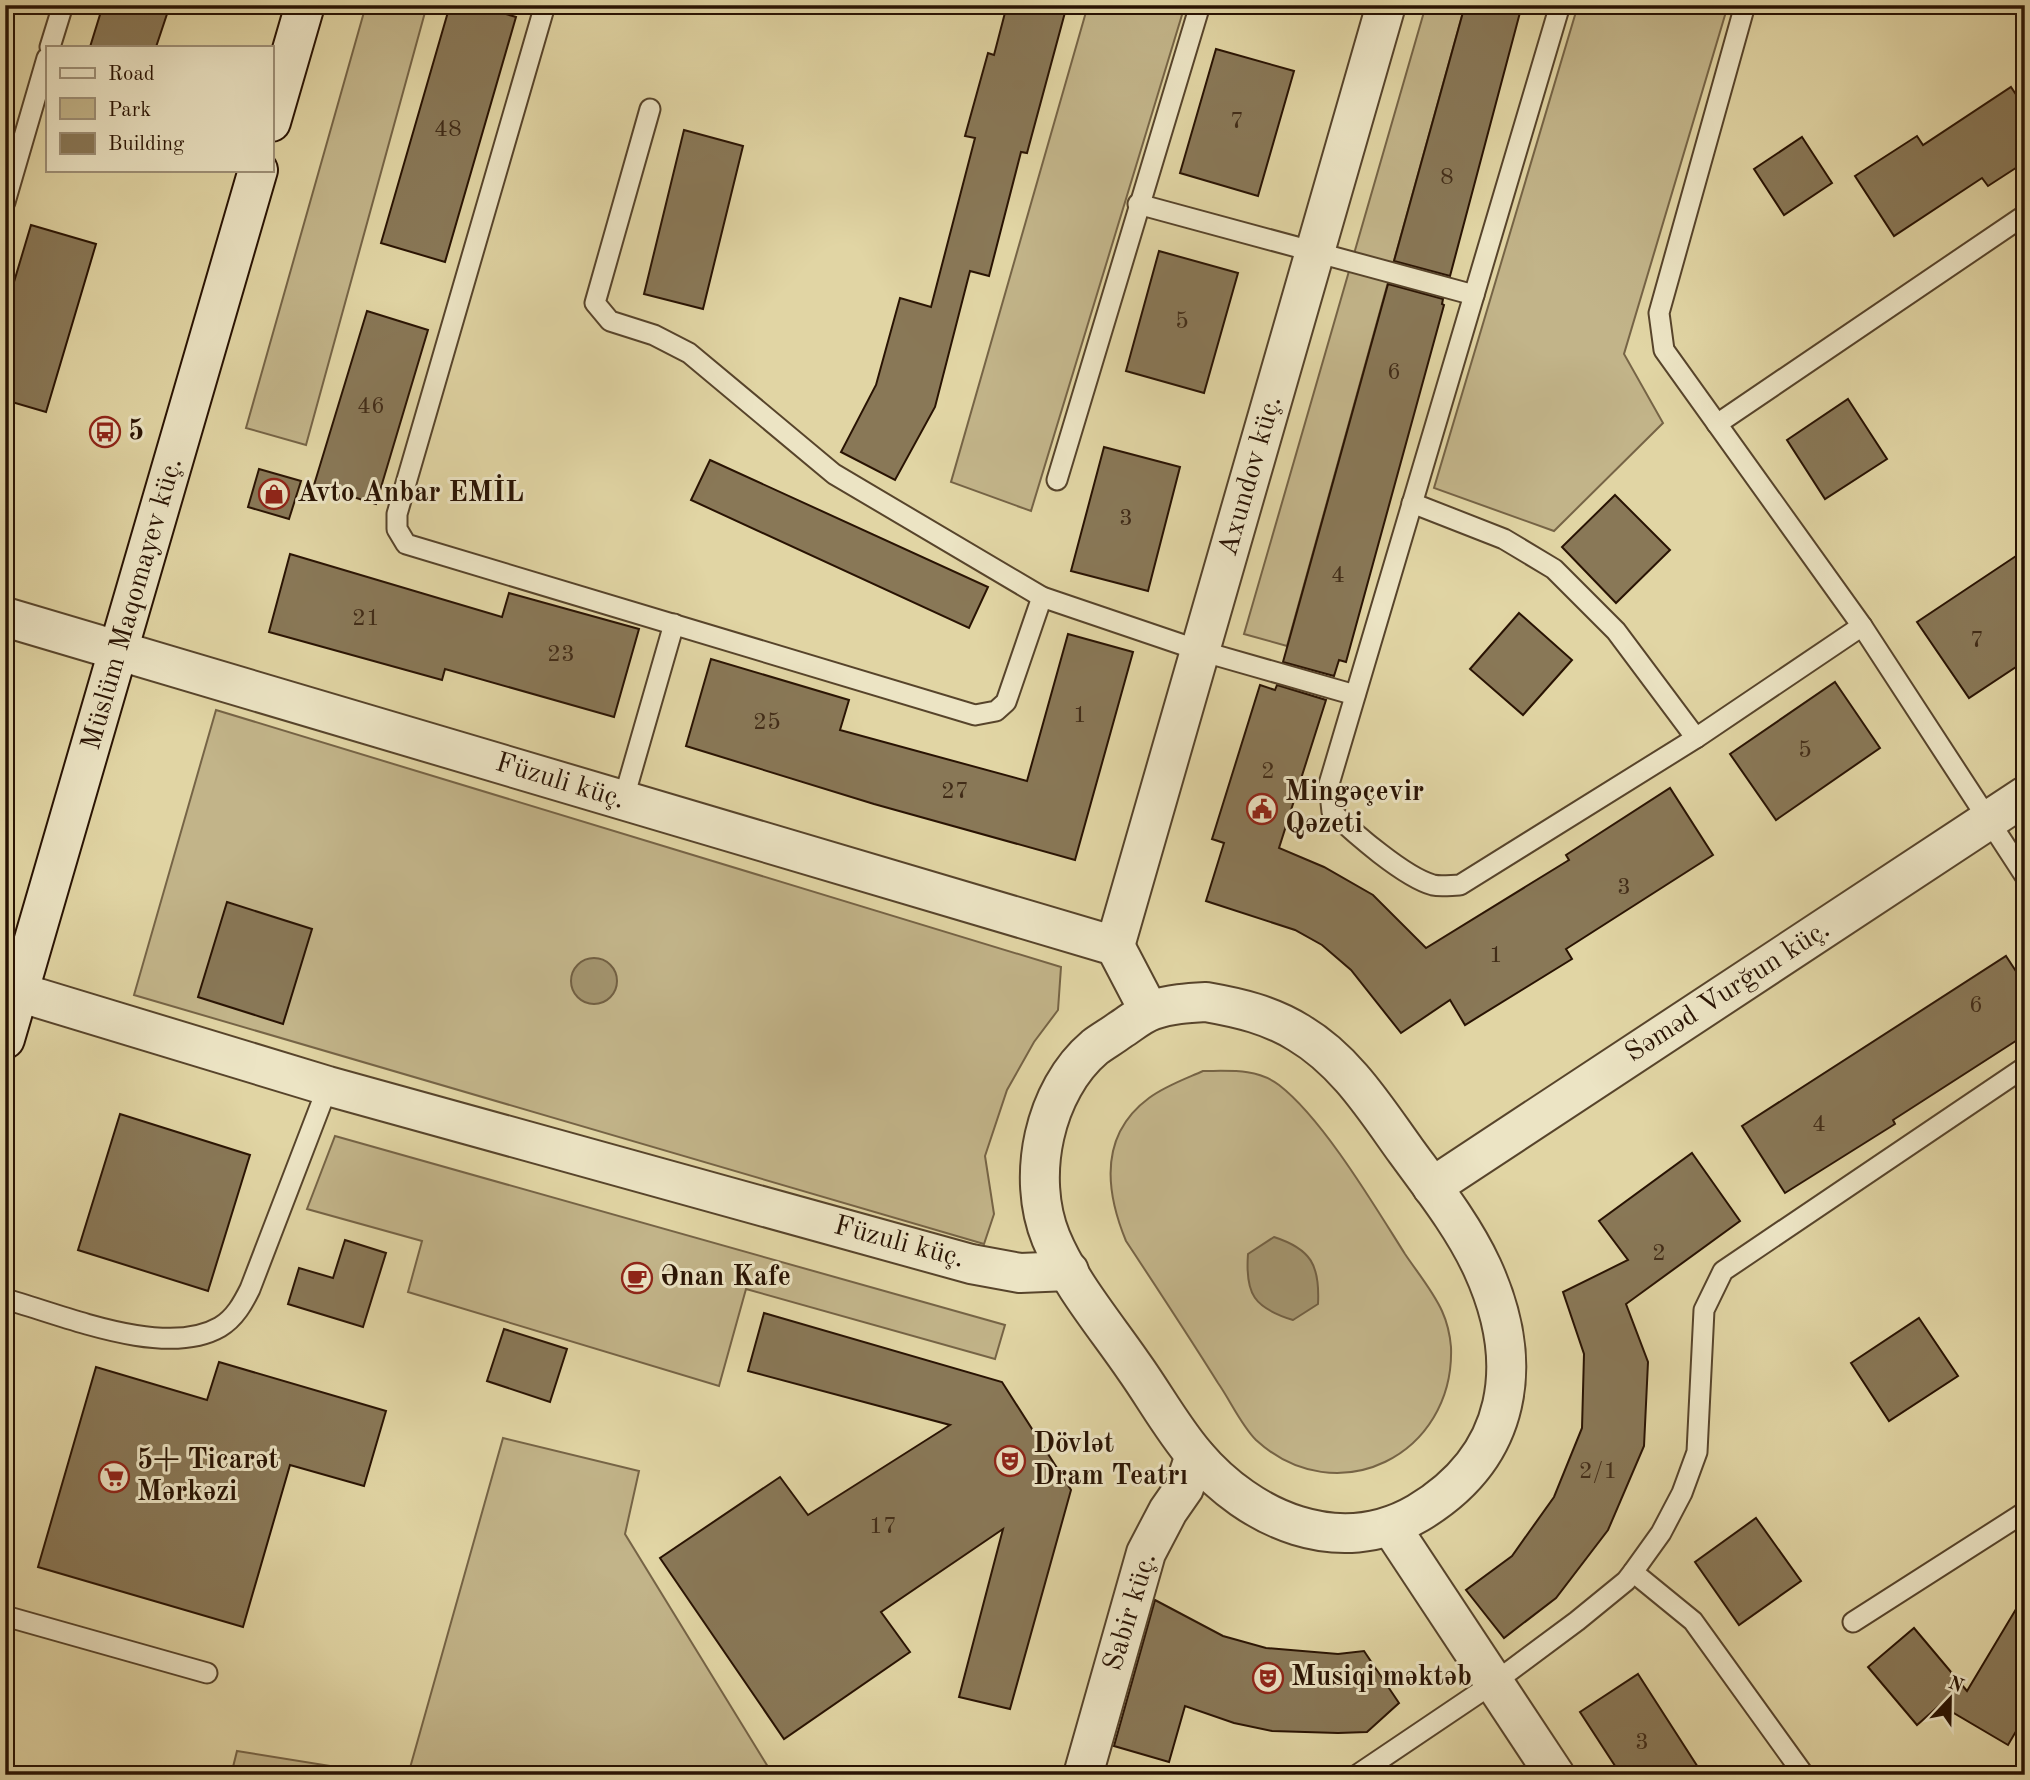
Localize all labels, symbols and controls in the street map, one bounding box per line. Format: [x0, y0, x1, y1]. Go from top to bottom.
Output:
legend [46, 46, 273, 172]
text: Road [108, 64, 155, 85]
text: Park [108, 100, 151, 121]
house number: 7 [1230, 110, 1244, 134]
house number: 48 [434, 118, 462, 142]
text: Building [108, 134, 185, 155]
house number: 8 [1440, 166, 1454, 190]
house number: 5 [1175, 310, 1189, 334]
house number: 6 [1387, 361, 1401, 385]
street label: Axundov küç. [1215, 393, 1287, 559]
house number: 46 [357, 395, 385, 419]
bus stop icon: 5 [88, 415, 122, 449]
place label: 5 [128, 418, 144, 446]
street label: Müslüm Maqomayev küç. [78, 455, 188, 753]
place label: Avto Anbar EMİL [297, 474, 524, 508]
shop icon: Avto Anbar EMİL [257, 477, 291, 511]
house number: 3 [1119, 507, 1133, 531]
house number: 4 [1331, 564, 1345, 588]
house number: 21 [352, 607, 380, 631]
house number: 7 [1970, 629, 1984, 653]
house number: 23 [547, 643, 575, 667]
house number: 1 [1073, 704, 1087, 728]
house number: 25 [753, 711, 781, 735]
house number: 5 [1798, 739, 1812, 763]
street label: Füzuli küç. [492, 749, 628, 815]
house number: 2 [1261, 760, 1275, 784]
place label: Mingəçevir Qəzeti [1285, 779, 1424, 839]
house number: 27 [941, 780, 969, 804]
public building icon: Mingəçevir Qəzeti [1245, 792, 1279, 826]
house number: 3 [1617, 876, 1631, 900]
street label: Səməd Vurğun küç. [1621, 916, 1835, 1068]
house number: 1 [1489, 944, 1503, 968]
house number: 6 [1969, 994, 1983, 1018]
house number: 4 [1812, 1113, 1826, 1137]
street label: Füzuli küç. [831, 1212, 967, 1274]
house number: 2 [1652, 1242, 1666, 1266]
cafe icon: Ənan Kafe [620, 1261, 654, 1295]
place label: Ənan Kafe [660, 1264, 791, 1292]
place label: Dövlət Dram Teatrı [1033, 1431, 1188, 1491]
theatre icon: Dövlət Dram Teatrı [993, 1444, 1027, 1478]
place label: 5+ Ticarət Mərkəzi [137, 1447, 279, 1507]
supermarket icon: 5+ Ticarət Mərkəzi [97, 1460, 131, 1494]
house number: 2/1 [1579, 1460, 1617, 1484]
house number: 17 [869, 1515, 897, 1539]
street label: Sabir küç. [1100, 1550, 1162, 1674]
theatre icon: Musiqi məktəb [1251, 1661, 1285, 1695]
place label: Musiqi məktəb [1291, 1664, 1472, 1692]
north arrow [1914, 1664, 1984, 1734]
text: N [1945, 1674, 1966, 1697]
house number: 3 [1635, 1731, 1649, 1755]

